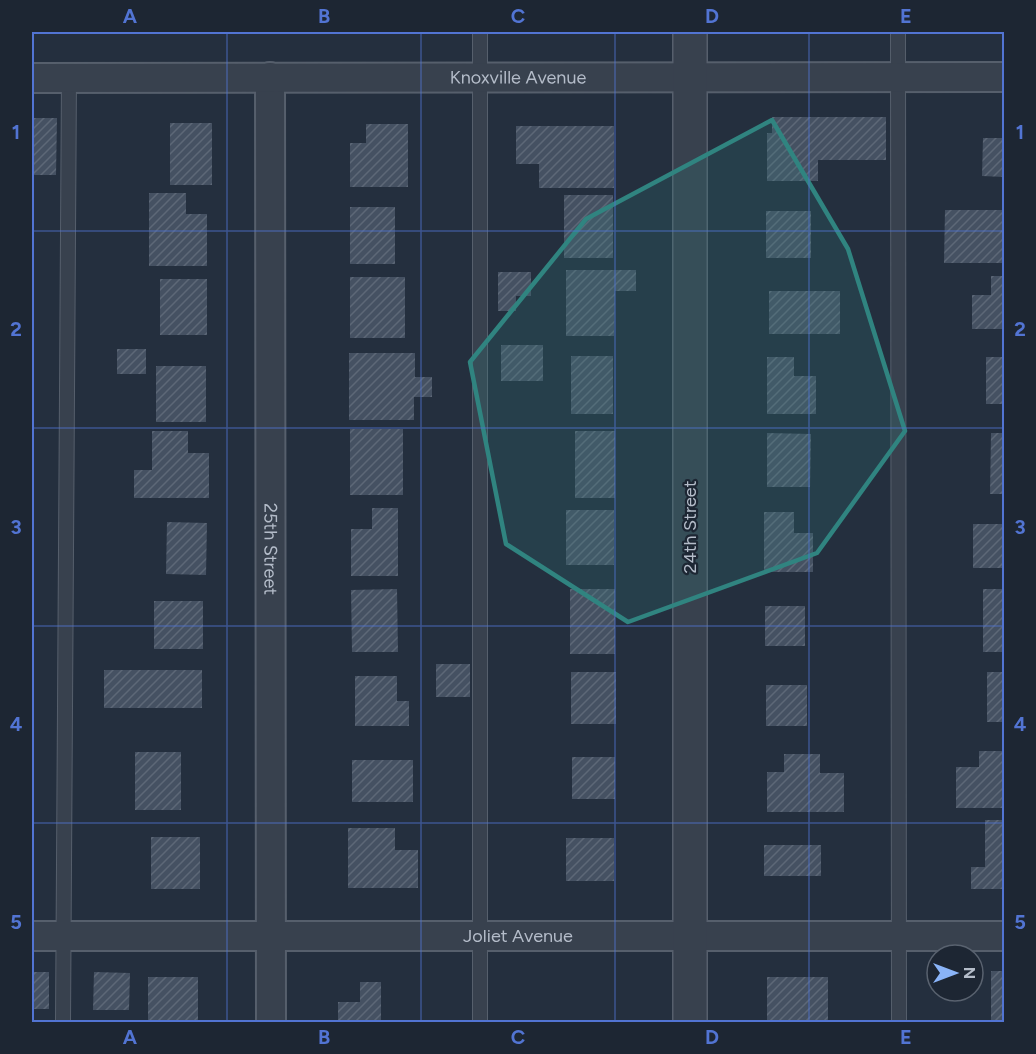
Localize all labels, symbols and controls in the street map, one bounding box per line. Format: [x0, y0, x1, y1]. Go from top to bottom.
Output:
text: A [123, 4, 138, 28]
text: B [318, 4, 330, 28]
text: C [511, 4, 525, 28]
text: D [705, 4, 719, 28]
text: E [900, 4, 912, 28]
street label: Knoxville Avenue [450, 66, 586, 89]
text: 1 [12, 120, 20, 144]
text: 1 [1016, 120, 1024, 144]
text: 2 [10, 317, 22, 341]
text: 2 [1014, 317, 1026, 341]
street label: 24th Street [679, 480, 701, 573]
street label: 25th Street [259, 503, 282, 595]
text: 3 [10, 515, 22, 539]
text: 3 [1014, 515, 1026, 539]
text: 4 [10, 712, 23, 736]
text: 4 [1014, 712, 1027, 736]
text: 5 [10, 910, 22, 934]
text: 5 [1014, 910, 1026, 934]
street label: Joliet Avenue [463, 925, 573, 947]
north arrow [925, 943, 985, 1003]
text: N [960, 967, 979, 979]
text: A [123, 1025, 138, 1049]
text: B [318, 1025, 330, 1049]
text: C [511, 1025, 525, 1049]
text: D [705, 1025, 719, 1049]
text: E [900, 1025, 912, 1049]

